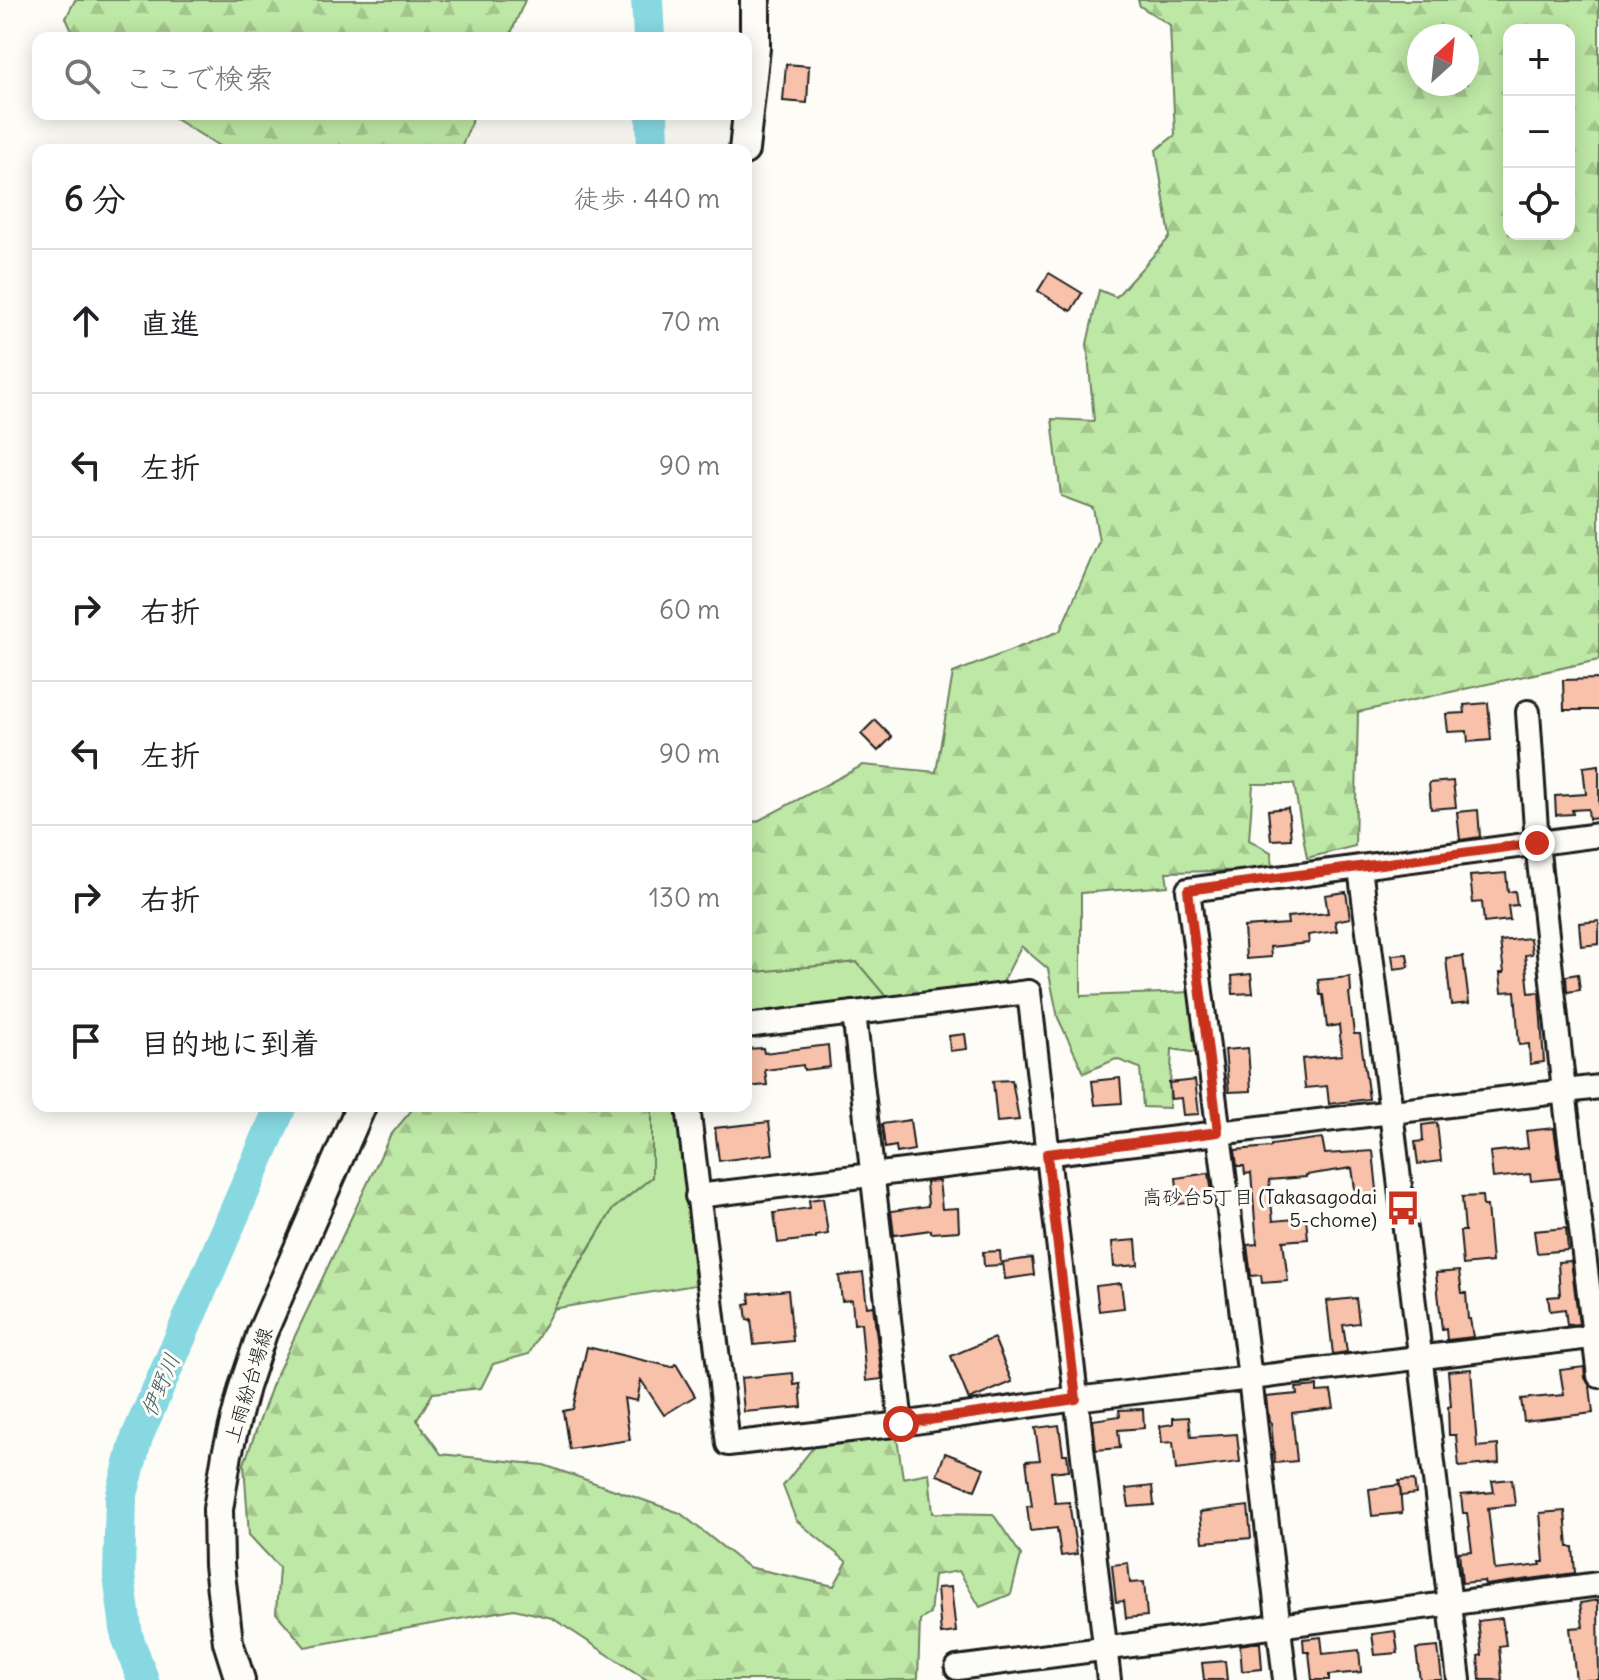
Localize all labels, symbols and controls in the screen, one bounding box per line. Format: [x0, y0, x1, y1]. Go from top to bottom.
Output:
north arrow [1407, 24, 1479, 96]
map controls [1503, 24, 1575, 240]
button: + [1503, 24, 1575, 96]
search box [32, 32, 752, 120]
icon: search [60, 54, 104, 98]
text: ここで検索 [124, 59, 274, 97]
button: − [1503, 96, 1575, 168]
button: locate [1503, 168, 1575, 240]
text: 6 分 [64, 177, 126, 220]
text: 徒歩 · 440 m [574, 182, 720, 215]
icon: ahead [64, 299, 108, 343]
text: 直進 [140, 304, 200, 342]
text: 70 m [661, 305, 720, 338]
icon: left [64, 443, 108, 487]
text: 左折 [140, 448, 200, 486]
text: 90 m [659, 449, 720, 482]
icon: right [64, 587, 108, 631]
text: 右折 [140, 592, 200, 630]
text: 60 m [659, 593, 720, 626]
icon: left [64, 731, 108, 775]
text: 左折 [140, 736, 200, 774]
text: 90 m [659, 737, 720, 770]
route end [1519, 825, 1555, 861]
icon: right [64, 875, 108, 919]
text: 右折 [140, 880, 200, 918]
text: 130 m [649, 881, 720, 914]
icon: arrive [64, 1019, 108, 1063]
text: 目的地に到着 [140, 1024, 320, 1062]
place label: 高砂台5丁目 (Takasagodai 5-chome) [1142, 1184, 1377, 1232]
bus stop icon: 高砂台5丁目 (Takasagodai 5-chome) [1384, 1189, 1422, 1227]
street label: 上雨紛台場線 [219, 1324, 277, 1446]
water label: 伊野川 [134, 1349, 186, 1421]
route start [883, 1406, 919, 1442]

